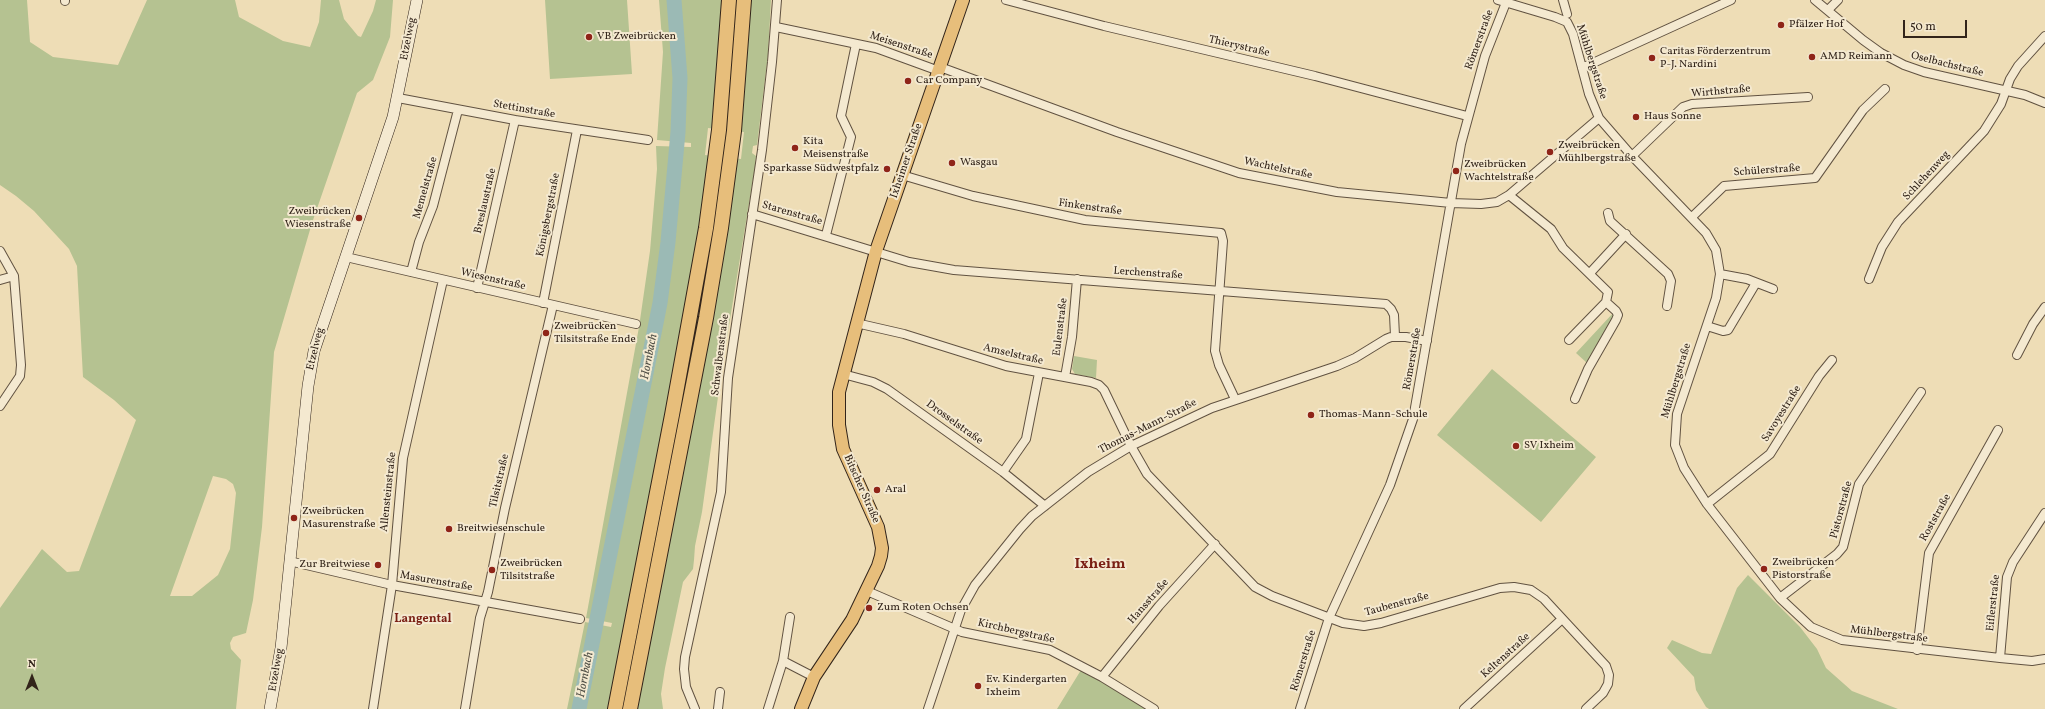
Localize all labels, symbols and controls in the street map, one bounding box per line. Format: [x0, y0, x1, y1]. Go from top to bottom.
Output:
street label: Römerstraße [1463, 8, 1497, 72]
scale bar [1905, 12, 1969, 38]
street label: Etzelweg [398, 16, 420, 62]
place label: Pfälzer Hof [1789, 18, 1844, 32]
text: 50 m [1910, 19, 1936, 35]
marker: Pfälzer Hof [1776, 20, 1786, 30]
street label: Mühlbergstraße [1573, 23, 1609, 101]
place label: VB Zweibrücken [597, 30, 676, 44]
street label: Meisenstraße [868, 30, 934, 62]
marker: VB Zweibrücken [584, 32, 594, 42]
street label: Thierystraße [1207, 34, 1271, 60]
place label: Caritas Förderzentrum P-J. Nardini [1660, 45, 1771, 71]
place label: AMD Reimann [1820, 50, 1892, 64]
street label: Oselbachstraße [1909, 50, 1985, 80]
marker: AMD Reimann [1807, 52, 1817, 62]
marker: Caritas Förderzentrum P-J. Nardini [1647, 53, 1657, 63]
place label: Car Company [916, 74, 982, 88]
marker: Car Company [903, 76, 913, 86]
street label: Wirthstraße [1691, 83, 1751, 101]
street label: Stettinstraße [492, 98, 556, 122]
place label: Haus Sonne [1644, 110, 1701, 124]
marker: Haus Sonne [1631, 112, 1641, 122]
street label: Ixheimer Straße [888, 122, 926, 200]
place label: Kita Meisenstraße [803, 135, 868, 161]
place label: Zweibrücken Mühlbergstraße [1558, 139, 1636, 165]
marker: Kita Meisenstraße [790, 143, 800, 153]
marker: Zweibrücken Mühlbergstraße [1545, 147, 1555, 157]
street label: Schlehenweg [1901, 148, 1953, 204]
street label: Memelstraße [411, 155, 441, 221]
street label: Wachtelstraße [1243, 155, 1313, 183]
place label: Wasgau [960, 156, 998, 170]
marker: Wasgau [947, 158, 957, 168]
place label: Zweibrücken Wachtelstraße [1464, 158, 1534, 184]
place label: Sparkasse Südwestpfalz [763, 162, 879, 176]
street label: Schülerstraße [1733, 162, 1801, 180]
marker: Sparkasse Südwestpfalz [882, 164, 892, 174]
marker: Zweibrücken Wachtelstraße [1451, 166, 1461, 176]
street label: Breslaustraße [472, 167, 500, 235]
street label: Königsbergstraße [534, 172, 564, 258]
street label: Finkenstraße [1058, 197, 1122, 219]
street label: Starenstraße [760, 199, 824, 229]
place label: Zweibrücken Wiesenstraße [285, 205, 351, 231]
marker: Zweibrücken Wiesenstraße [354, 213, 364, 223]
street label: Lerchenstraße [1113, 265, 1183, 283]
street label: Wiesenstraße [459, 266, 527, 294]
street label: Eulenstraße [1051, 297, 1071, 357]
street label: Schwalbenstraße [709, 313, 733, 397]
place label: Zweibrücken Tilsitstraße Ende [554, 320, 636, 346]
street label: Etzelweg [304, 326, 328, 372]
street label: Römerstraße [1401, 327, 1425, 391]
marker: Zweibrücken Tilsitstraße Ende [541, 328, 551, 338]
water label: Hornbach [639, 333, 661, 381]
street label: Amselstraße [982, 342, 1044, 368]
street label: Mühlbergstraße [1659, 342, 1695, 420]
street label: Savoyestraße [1759, 383, 1805, 445]
street label: Thomas-Mann-Straße [1097, 397, 1199, 457]
street label: Drosselstraße [923, 398, 985, 448]
place label: Thomas-Mann-Schule [1319, 408, 1427, 422]
marker: Thomas-Mann-Schule [1306, 410, 1316, 420]
place label: SV Ixheim [1524, 439, 1574, 453]
marker: SV Ixheim [1511, 441, 1521, 451]
street label: Allensteinstraße [378, 451, 400, 533]
street label: Tilsitstraße [487, 453, 513, 509]
street label: Bitscher Straße [840, 453, 882, 525]
street label: Pistorstraße [1828, 480, 1856, 540]
place label: Aral [885, 483, 906, 497]
marker: Aral [872, 485, 882, 495]
street label: Roststraße [1918, 492, 1954, 544]
place label: Zweibrücken Masurenstraße [302, 505, 375, 531]
marker: Zweibrücken Masurenstraße [289, 513, 299, 523]
place label: Breitwiesenschule [457, 522, 545, 536]
marker: Breitwiesenschule [444, 524, 454, 534]
district label: Ixheim [1074, 556, 1126, 574]
place label: Zweibrücken Pistorstraße [1772, 556, 1834, 582]
place label: Zweibrücken Tilsitstraße [500, 557, 562, 583]
place label: Zur Breitwiese [299, 558, 370, 572]
marker: Zur Breitwiese [373, 560, 383, 570]
marker: Zweibrücken Pistorstraße [1759, 564, 1769, 574]
marker: Zweibrücken Tilsitstraße [487, 565, 497, 575]
street label: Masurenstraße [399, 569, 473, 595]
street label: Eiflerstraße [1984, 574, 2004, 632]
street label: Hansstraße [1126, 577, 1172, 627]
street label: Taubenstraße [1364, 590, 1430, 620]
place label: Zum Roten Ochsen [877, 601, 969, 615]
marker: Zum Roten Ochsen [864, 603, 874, 613]
district label: Langental [394, 613, 452, 627]
street label: Kirchbergstraße [976, 617, 1056, 647]
street label: Mühlbergstraße [1849, 624, 1929, 646]
street label: Römerstraße [1288, 629, 1320, 693]
street label: Keltenstraße [1479, 631, 1533, 681]
street label: Etzelweg [267, 647, 287, 693]
water label: Hornbach [575, 651, 597, 699]
north arrow [12, 657, 52, 697]
text: N [28, 657, 36, 672]
place label: Ev. Kindergarten Ixheim [986, 673, 1067, 699]
marker: Ev. Kindergarten Ixheim [973, 681, 983, 691]

